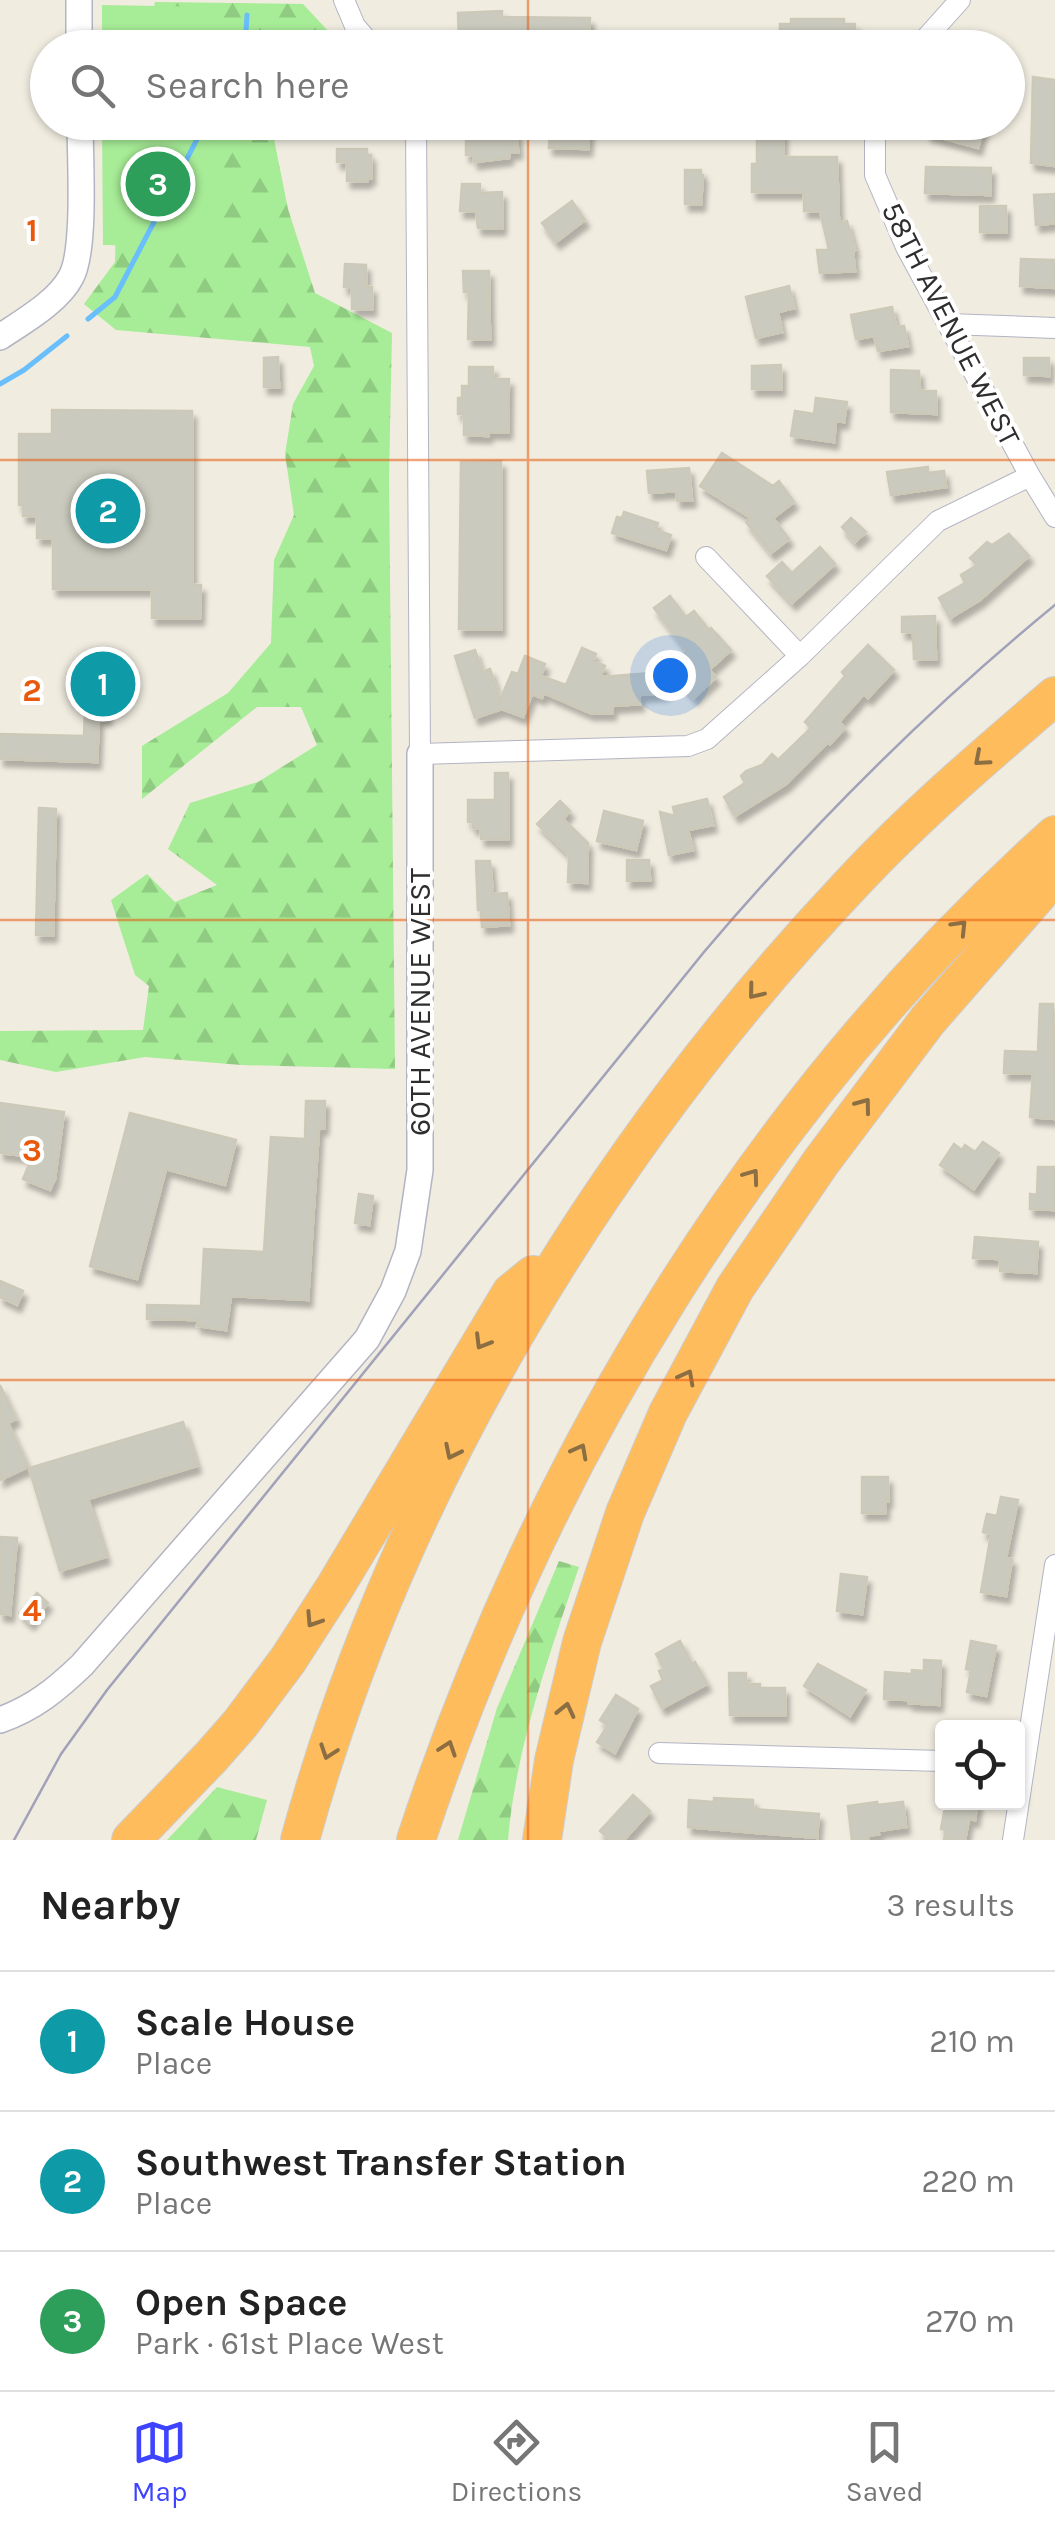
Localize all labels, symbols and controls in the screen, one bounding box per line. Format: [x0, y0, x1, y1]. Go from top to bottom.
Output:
search box [30, 30, 1025, 140]
icon: search [65, 58, 120, 113]
text: Search here [145, 63, 349, 108]
pin: 3 [126, 146, 190, 222]
street label: 58TH AVENUE WEST [874, 196, 1028, 452]
text: 1 [26, 212, 38, 249]
pin: 2 [76, 474, 140, 548]
pin: 1 [70, 646, 136, 722]
your location [645, 650, 696, 701]
text: 2 [22, 672, 42, 709]
one-way arrow [974, 748, 993, 766]
street label: 60TH AVENUE WEST [402, 868, 438, 1136]
one-way arrow [948, 920, 966, 938]
one-way arrow [749, 980, 767, 998]
one-way arrow [853, 1098, 870, 1116]
text: 3 [22, 1132, 42, 1169]
one-way arrow [740, 1169, 758, 1187]
one-way arrow [475, 1331, 494, 1349]
one-way arrow [675, 1370, 695, 1388]
one-way arrow [445, 1441, 464, 1459]
one-way arrow [568, 1444, 587, 1462]
text: 4 [22, 1592, 42, 1629]
one-way arrow [307, 1609, 326, 1627]
one-way arrow [554, 1702, 575, 1719]
map controls [935, 1720, 1025, 1810]
button: locate [935, 1720, 1025, 1810]
one-way arrow [436, 1741, 457, 1758]
one-way arrow [319, 1742, 340, 1759]
text: Nearby [40, 1880, 180, 1930]
text: 3 results [887, 1887, 1015, 1924]
text: Scale House [135, 2000, 355, 2045]
text: 1 [67, 2023, 78, 2060]
text: 210 m [929, 2023, 1015, 2060]
text: Place [135, 2045, 212, 2082]
text: Southwest Transfer Station [135, 2140, 627, 2185]
text: 2 [63, 2163, 82, 2200]
text: 220 m [921, 2163, 1015, 2200]
text: Place [135, 2185, 212, 2222]
text: Open Space [135, 2280, 347, 2325]
text: 3 [63, 2303, 82, 2340]
text: 270 m [925, 2303, 1015, 2340]
text: Park · 61st Place West [135, 2325, 444, 2362]
tab: Map [132, 2415, 187, 2508]
tab: Directions [451, 2415, 582, 2508]
tab: Saved [846, 2415, 923, 2508]

